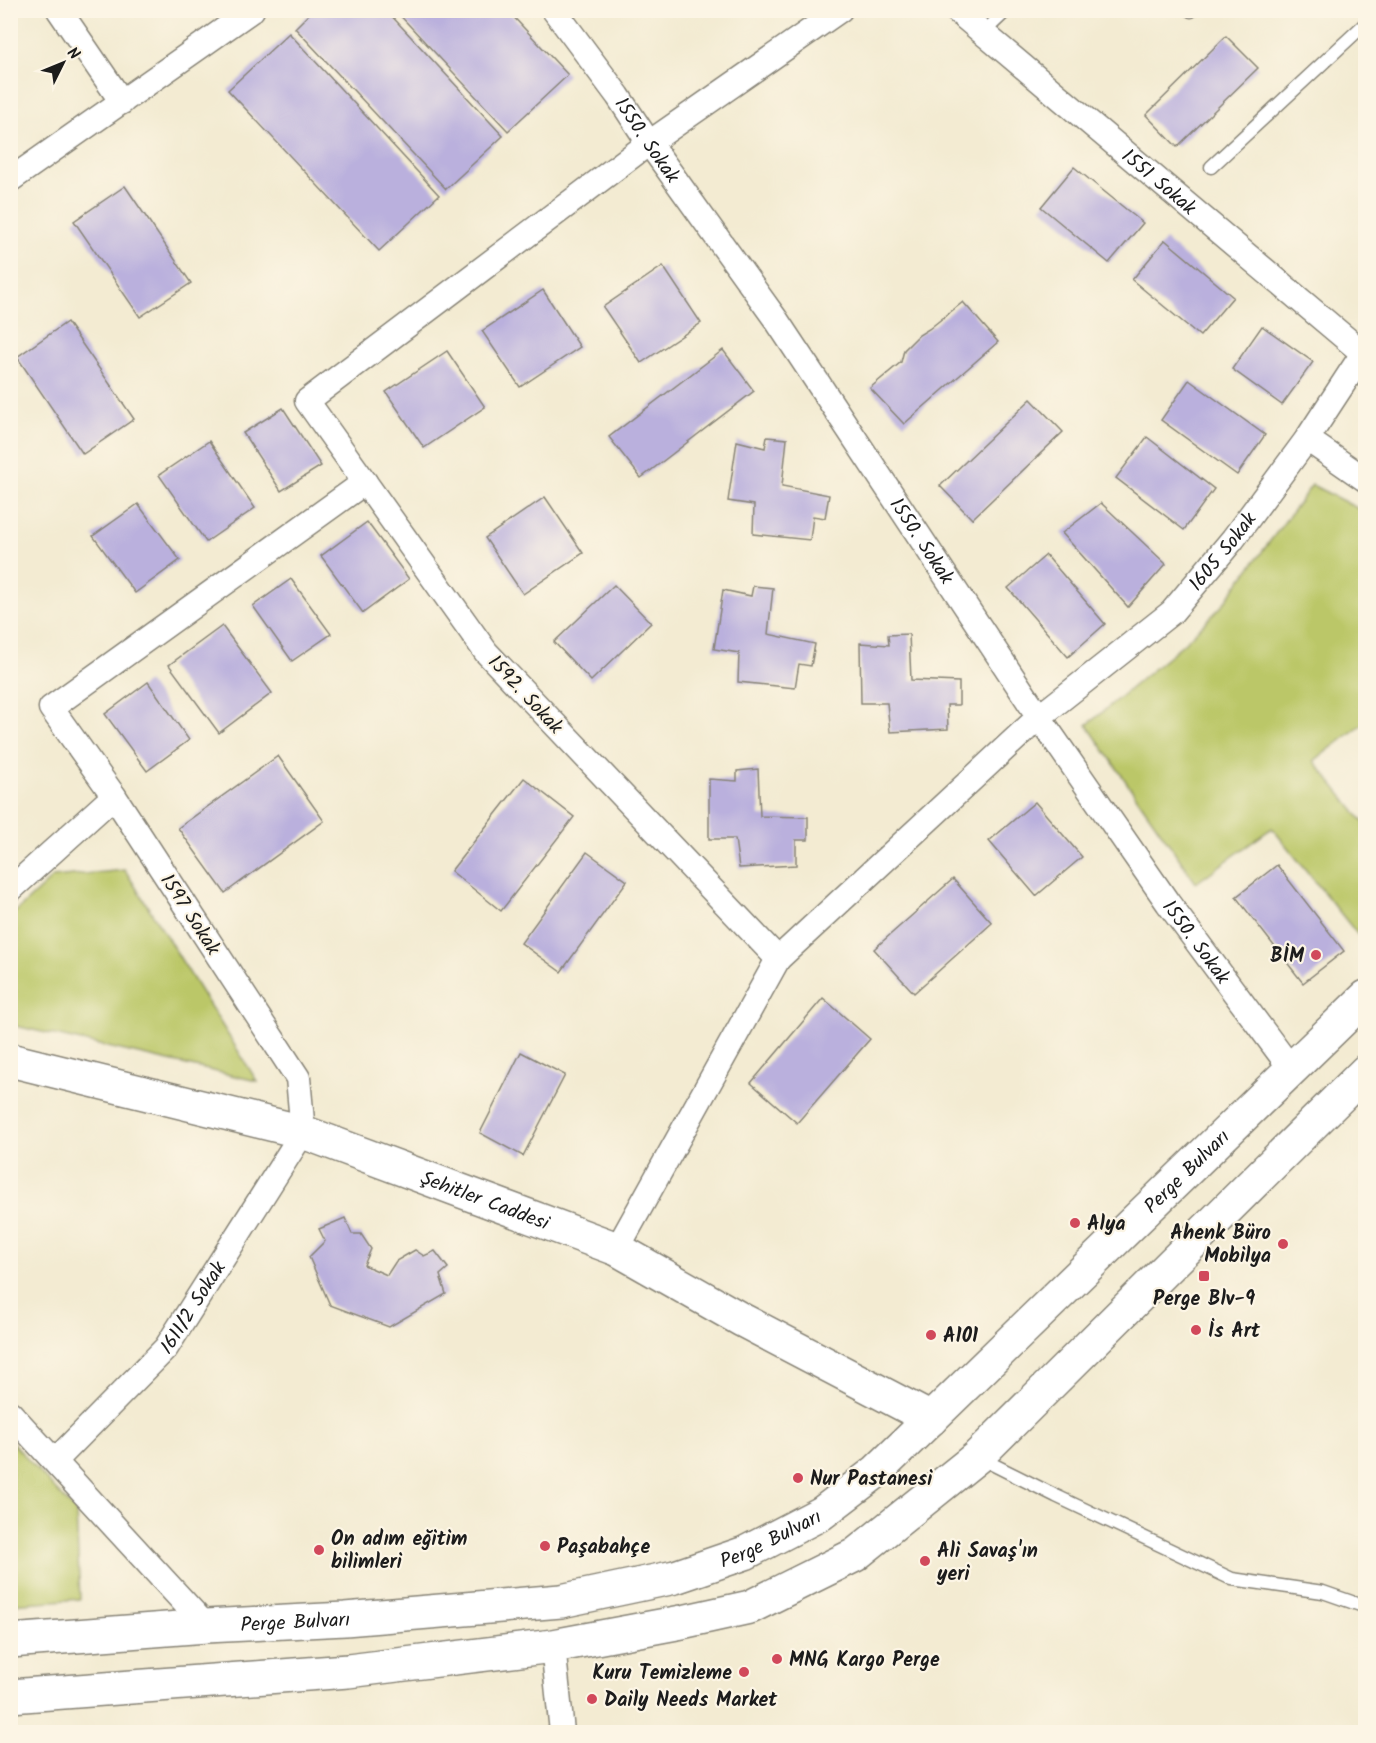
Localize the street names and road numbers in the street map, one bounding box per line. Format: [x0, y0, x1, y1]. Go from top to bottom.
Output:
street label: 1550. Sokak [605, 91, 687, 191]
street label: 1551 Sokak [1113, 142, 1203, 225]
street label: 1550. Sokak [880, 492, 961, 592]
street label: 1605 Sokak [1182, 505, 1266, 599]
street label: 1592. Sokak [479, 648, 570, 743]
street label: 1597 Sokak [151, 868, 228, 963]
street label: 1550. Sokak [1153, 894, 1238, 992]
street label: Perge Bulvarı [1137, 1123, 1239, 1222]
street label: Şehitler Caddesi [415, 1163, 554, 1241]
street label: 1611/2 Sokak [153, 1255, 236, 1363]
street label: Perge Bulvarı [716, 1502, 828, 1578]
street label: Perge Bulvarı [240, 1605, 352, 1642]

